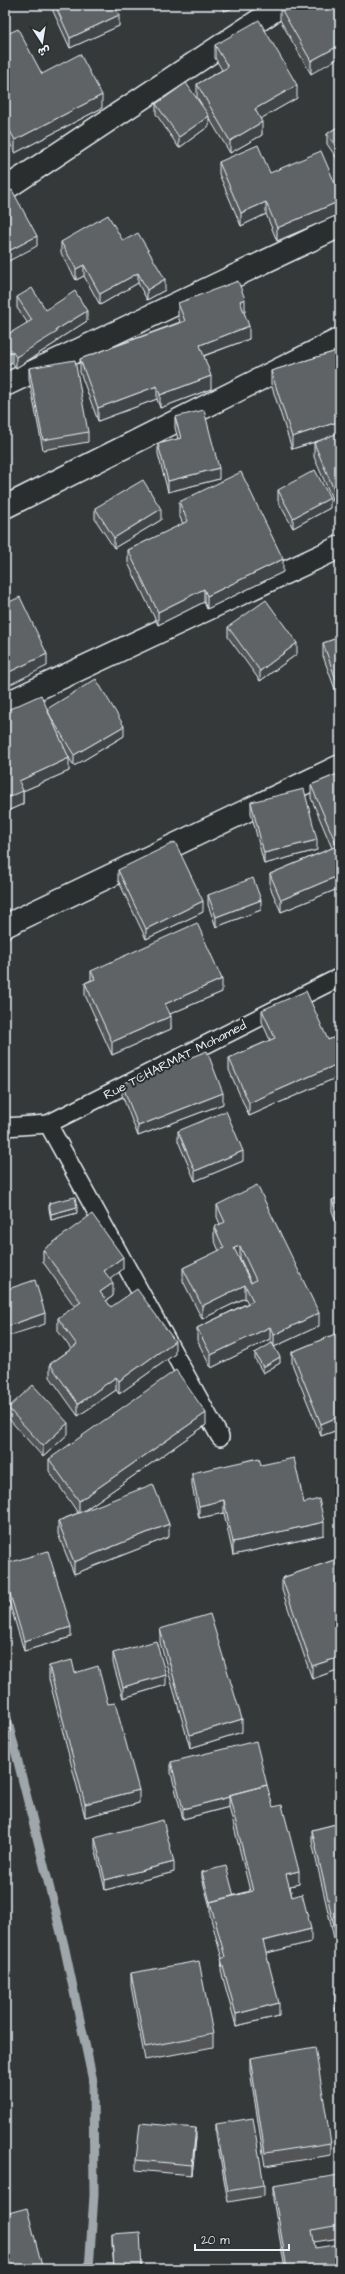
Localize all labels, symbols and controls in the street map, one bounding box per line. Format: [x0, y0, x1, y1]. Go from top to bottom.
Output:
north arrow [22, 22, 62, 62]
text: ش [36, 43, 51, 60]
street label: Rue TCHARMAT Mohamed [100, 1016, 250, 1104]
scale bar [195, 2226, 289, 2252]
text: 20 m [201, 2232, 230, 2249]

